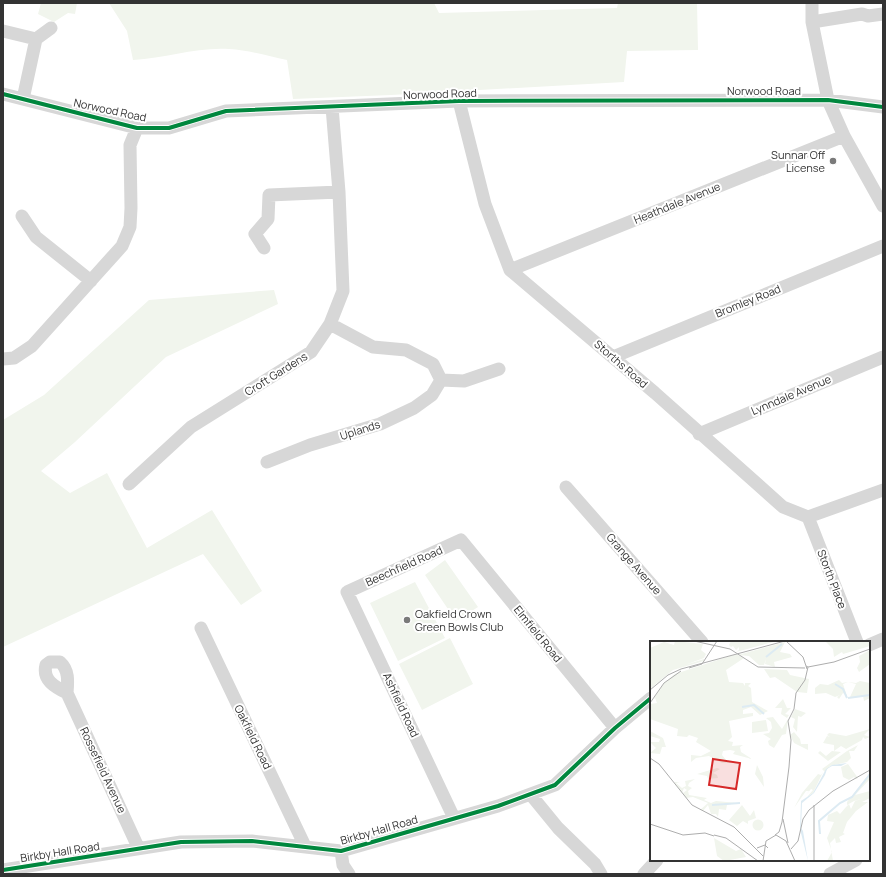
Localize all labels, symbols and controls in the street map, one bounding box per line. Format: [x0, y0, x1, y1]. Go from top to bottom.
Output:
street label: Norwood Road [727, 83, 801, 98]
street label: Norwood Road [403, 85, 477, 102]
street label: Norwood Road [72, 94, 148, 125]
place label: Sunnar Off License [771, 147, 826, 175]
marker: Sunnar Off License [828, 156, 838, 166]
street label: Heathdale Avenue [631, 178, 723, 227]
street label: Bromley Road [713, 281, 783, 320]
street label: Storths Road [591, 336, 651, 391]
street label: Croft Gardens [241, 348, 310, 399]
street label: Lynndale Avenue [749, 371, 834, 418]
street label: Uplands [338, 416, 382, 443]
street label: Grange Avenue [603, 530, 666, 598]
street label: Beechfield Road [363, 542, 445, 589]
street label: Storth Place [814, 547, 851, 611]
street label: Elmfield Road [511, 602, 566, 665]
place label: Oakfield Crown Green Bowls Club [415, 606, 504, 634]
marker: Oakfield Crown Green Bowls Club [402, 615, 412, 625]
inset map [650, 641, 870, 861]
street label: Ashfield Road [380, 670, 423, 740]
street label: Oakfield Road [231, 702, 276, 772]
street label: Rossefield Avenue [77, 724, 130, 816]
street label: Birkby Hall Road [338, 811, 419, 848]
street label: Birkby Hall Road [19, 838, 101, 865]

